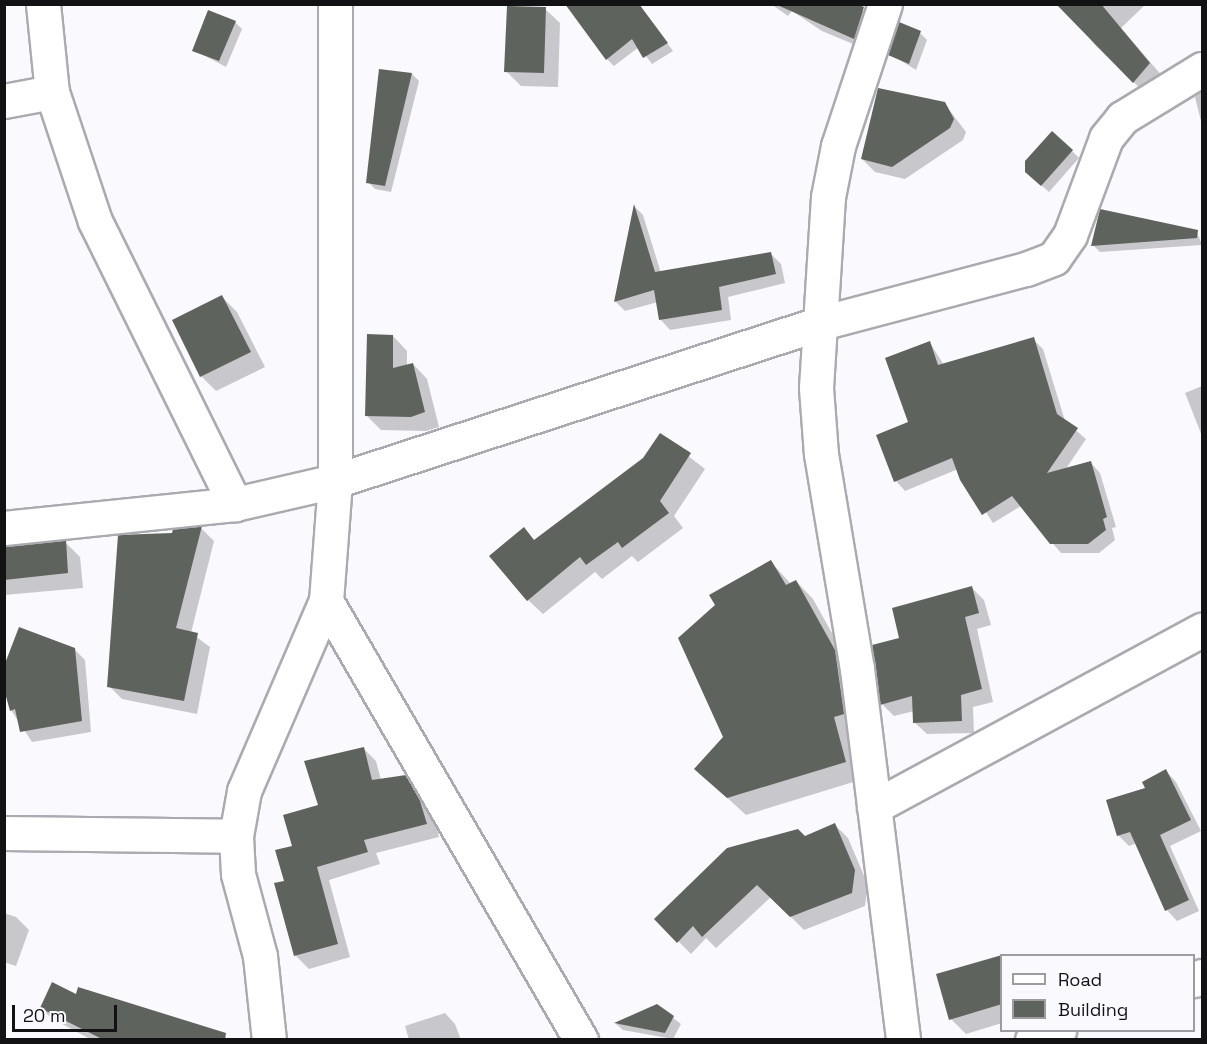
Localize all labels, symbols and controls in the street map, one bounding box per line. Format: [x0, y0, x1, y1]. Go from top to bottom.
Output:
legend [1000, 954, 1195, 1032]
text: Road [1058, 968, 1102, 991]
scale bar [15, 993, 120, 1031]
text: Building [1058, 998, 1128, 1021]
text: 20 m [23, 1004, 66, 1027]

